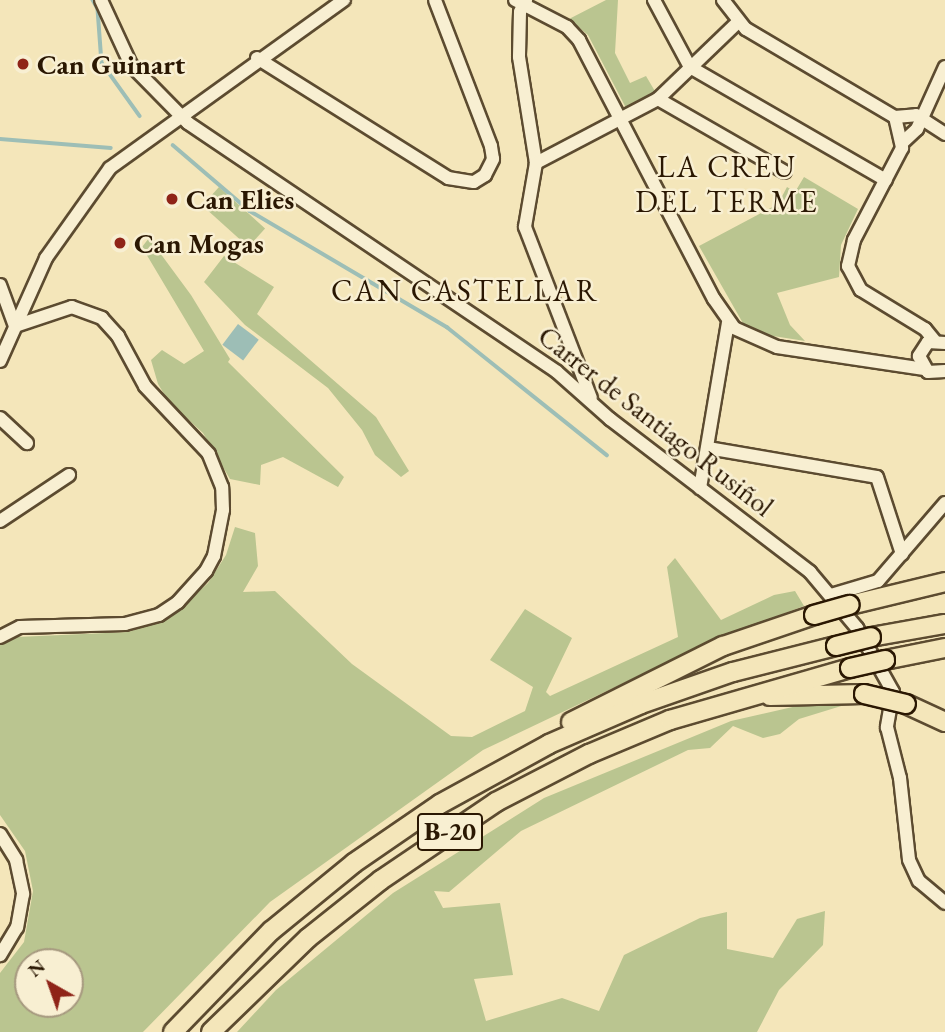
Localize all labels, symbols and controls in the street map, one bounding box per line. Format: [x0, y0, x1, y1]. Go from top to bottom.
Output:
place label: Can Guinart [37, 47, 185, 81]
marker: Can Guinart [15, 56, 31, 72]
district label: LA CREU DEL TERME [636, 149, 818, 220]
place label: Can Elies [186, 182, 294, 216]
marker: Can Elies [164, 191, 180, 207]
place label: Can Mogas [134, 226, 264, 260]
marker: Can Mogas [112, 235, 128, 251]
district label: CAN CASTELLAR [333, 273, 597, 309]
street label: Carrer de Santiago Rusiñol [532, 319, 780, 523]
road number: B-20 [417, 810, 483, 854]
north arrow [14, 948, 84, 1018]
text: N [23, 954, 50, 983]

